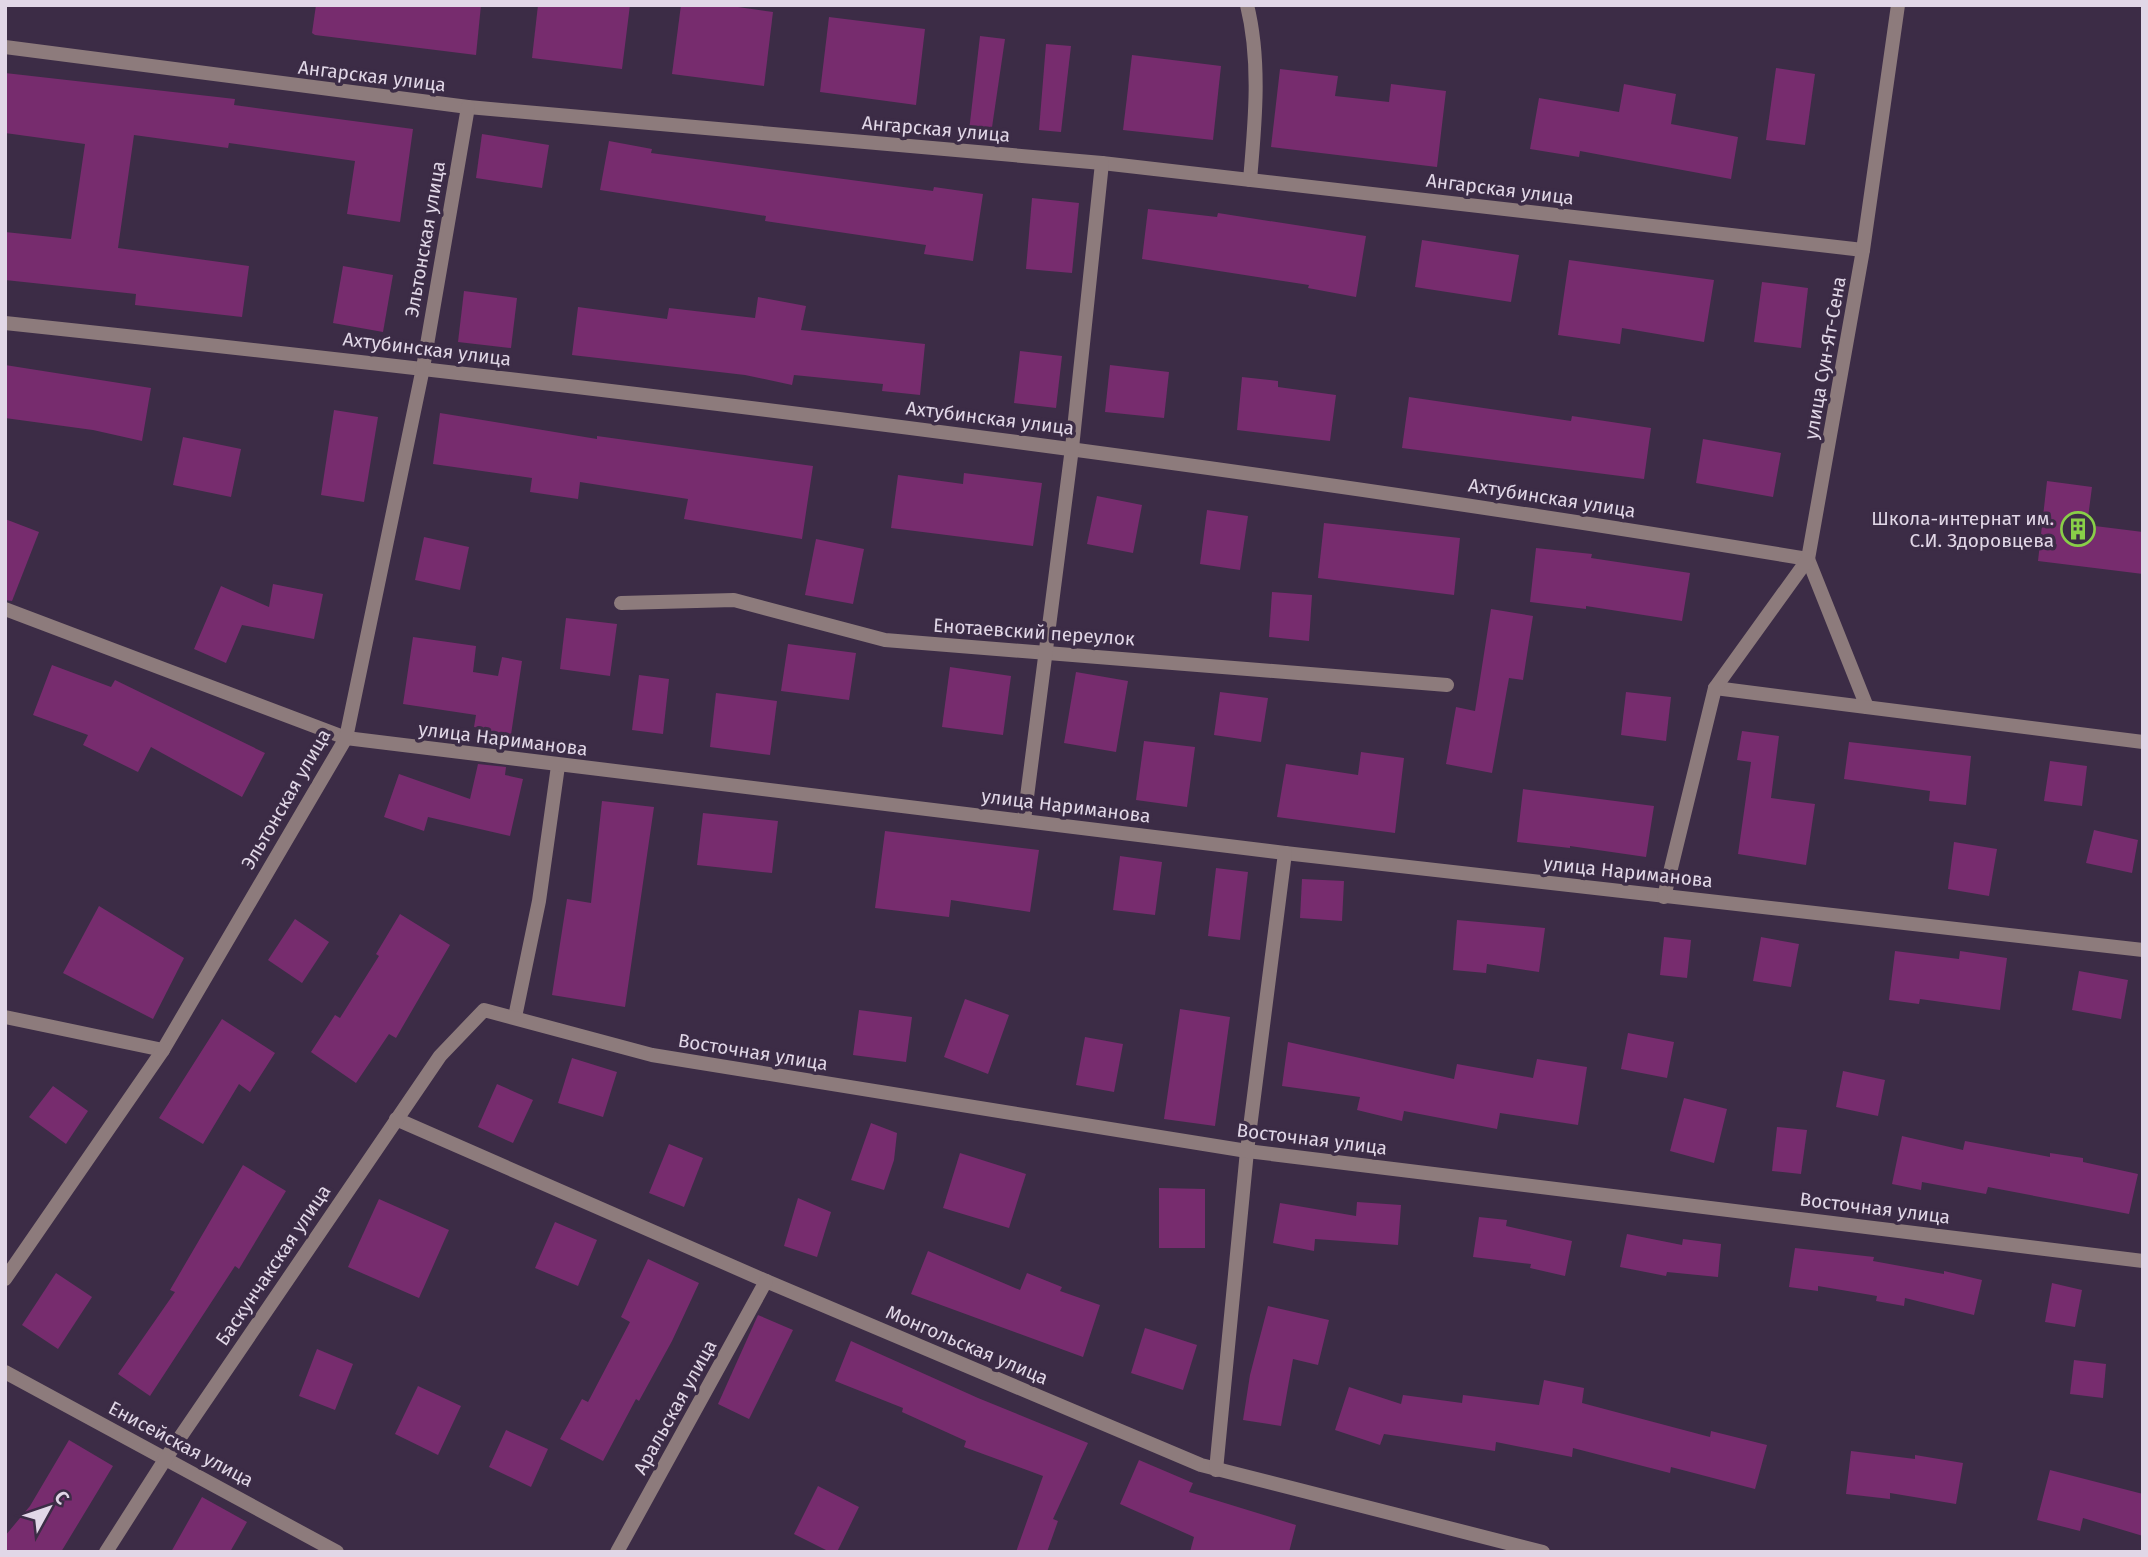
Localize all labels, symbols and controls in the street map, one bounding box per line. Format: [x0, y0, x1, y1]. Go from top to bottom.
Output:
street label: Ангарская улица [297, 56, 447, 96]
street label: Ангарская улица [861, 111, 1011, 147]
street label: Эльтонская улица [400, 159, 450, 319]
street label: Ангарская улица [1425, 169, 1575, 209]
street label: улица Сун-Ят-Сена [1799, 275, 1851, 441]
street label: Ахтубинская улица [342, 327, 512, 371]
street label: Ахтубинская улица [905, 396, 1075, 440]
street label: Ахтубинская улица [1467, 473, 1637, 523]
place label: Школа-интернат им. С.И. Здоровцева [1871, 507, 2054, 552]
building icon: Школа-интернат им. С.И. Здоровцева [2059, 510, 2097, 548]
street label: Енотаевский переулок [932, 613, 1136, 651]
street label: улица Нариманова [417, 717, 589, 761]
street label: Эльтонская улица [237, 725, 335, 873]
street label: улица Нариманова [980, 784, 1152, 828]
street label: улица Нариманова [1542, 852, 1714, 892]
street label: Восточная улица [676, 1029, 830, 1075]
street label: Восточная улица [1235, 1118, 1389, 1160]
street label: Баскунчакская улица [211, 1180, 335, 1350]
street label: Восточная улица [1798, 1187, 1952, 1229]
street label: Монгольская улица [882, 1300, 1052, 1390]
street label: Аральская улица [628, 1336, 722, 1478]
street label: Енисейская улица [105, 1396, 257, 1492]
north arrow [14, 1473, 84, 1543]
text: С [49, 1486, 74, 1509]

